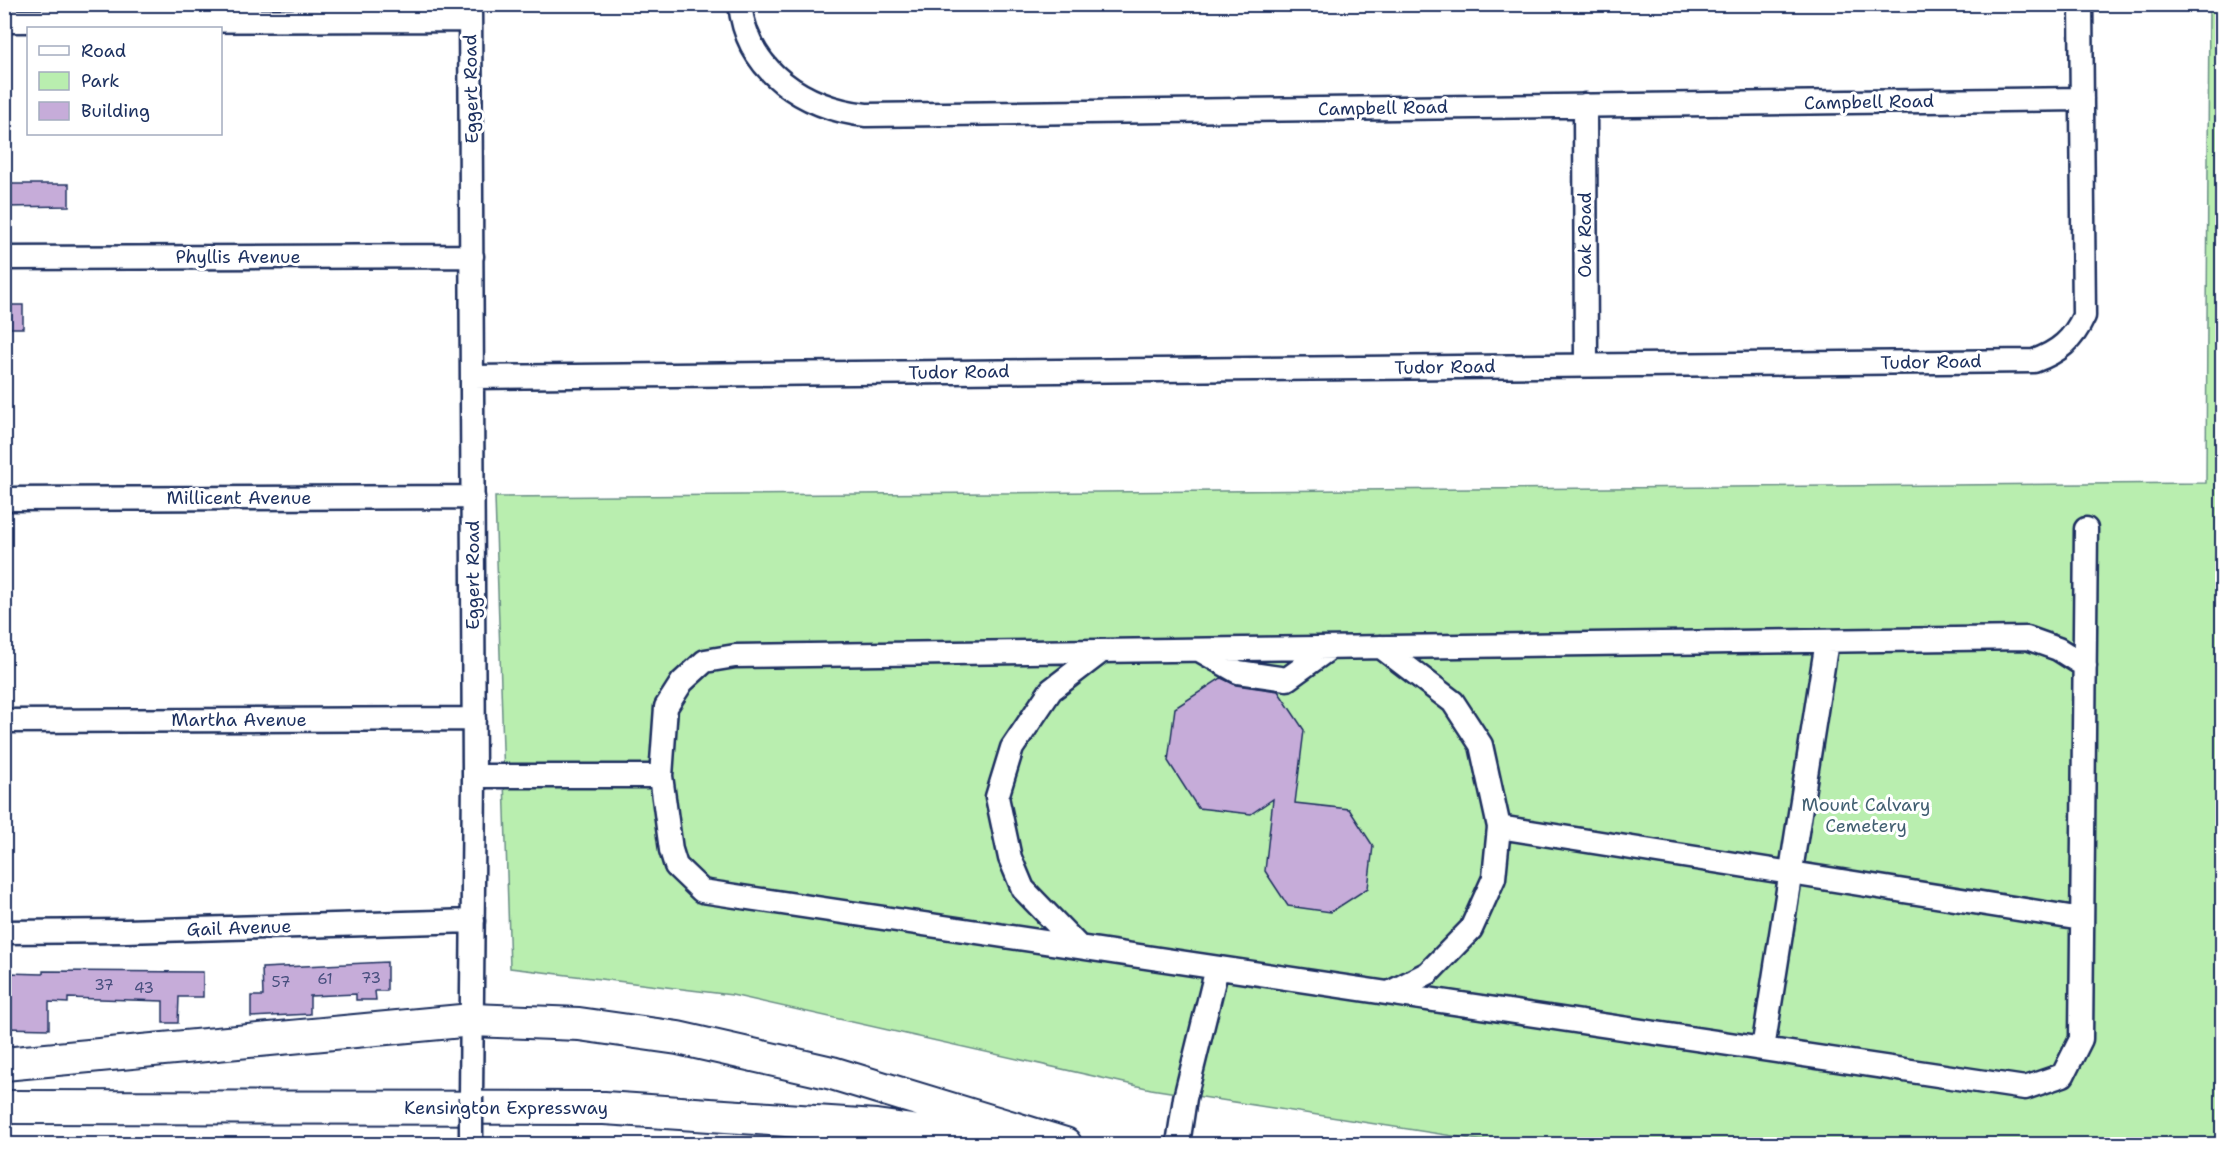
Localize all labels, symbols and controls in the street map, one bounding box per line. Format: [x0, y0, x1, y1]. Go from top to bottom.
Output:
legend [27, 27, 222, 135]
street label: Eggert Road [458, 34, 484, 144]
text: Road [81, 39, 126, 63]
text: Park [81, 69, 120, 93]
street label: Campbell Road [1804, 89, 1934, 115]
street label: Campbell Road [1318, 95, 1448, 121]
text: Building [81, 99, 150, 123]
street label: Oak Road [1573, 192, 1597, 278]
street label: Phyllis Avenue [175, 245, 301, 269]
street label: Tudor Road [1880, 349, 1982, 375]
street label: Tudor Road [1394, 354, 1496, 380]
street label: Tudor Road [908, 359, 1010, 385]
street label: Millicent Avenue [167, 486, 311, 510]
street label: Eggert Road [461, 520, 485, 630]
street label: Martha Avenue [171, 708, 307, 732]
park label: Mount Calvary Cemetery [1802, 793, 1930, 838]
street label: Gail Avenue [186, 914, 292, 942]
house number: 73 [361, 968, 381, 988]
house number: 61 [317, 969, 333, 989]
house number: 57 [272, 972, 290, 992]
house number: 37 [94, 975, 114, 995]
house number: 43 [134, 978, 154, 998]
street label: Kensington Expressway [404, 1096, 608, 1120]

